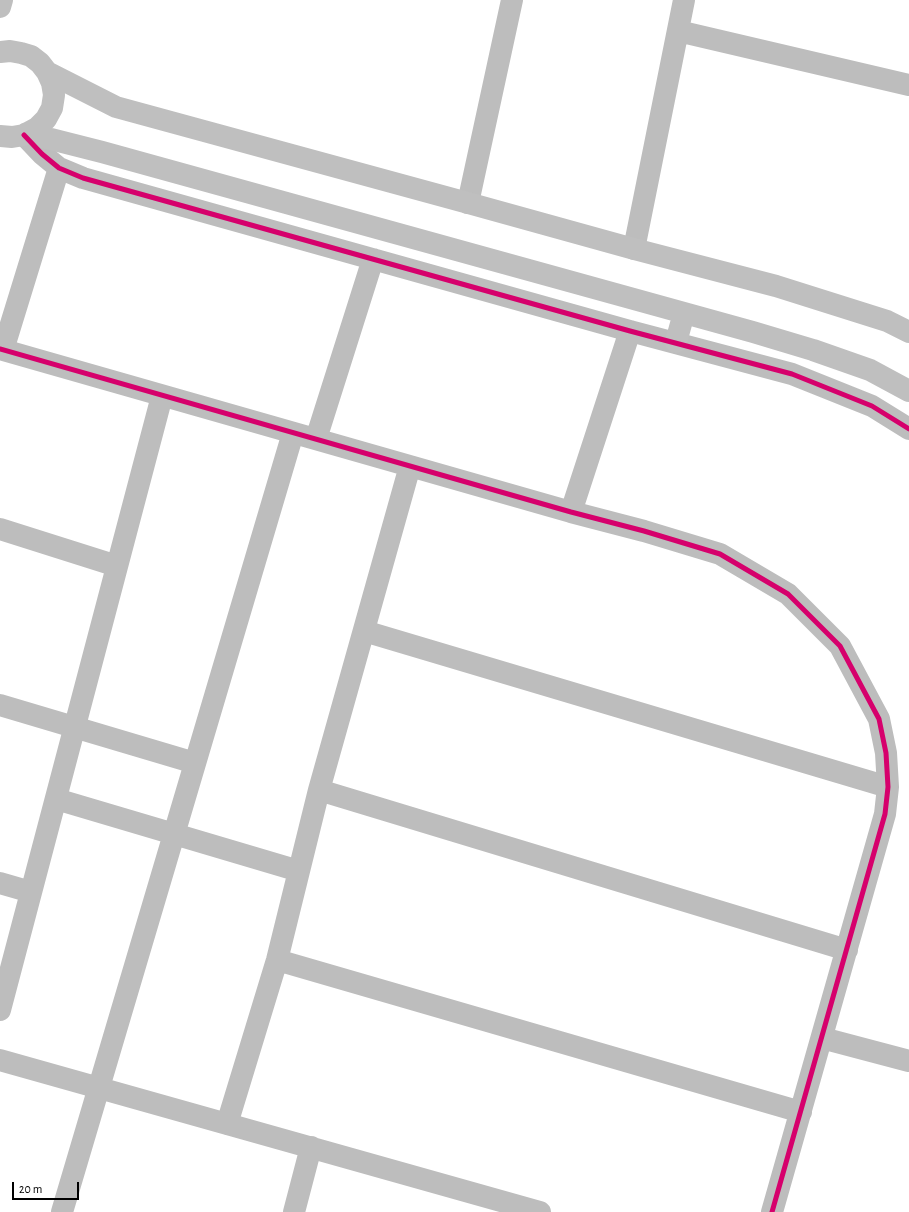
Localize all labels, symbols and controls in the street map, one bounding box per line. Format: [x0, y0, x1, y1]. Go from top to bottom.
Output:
scale bar [14, 1174, 81, 1200]
text: 20 m [19, 1183, 42, 1195]

